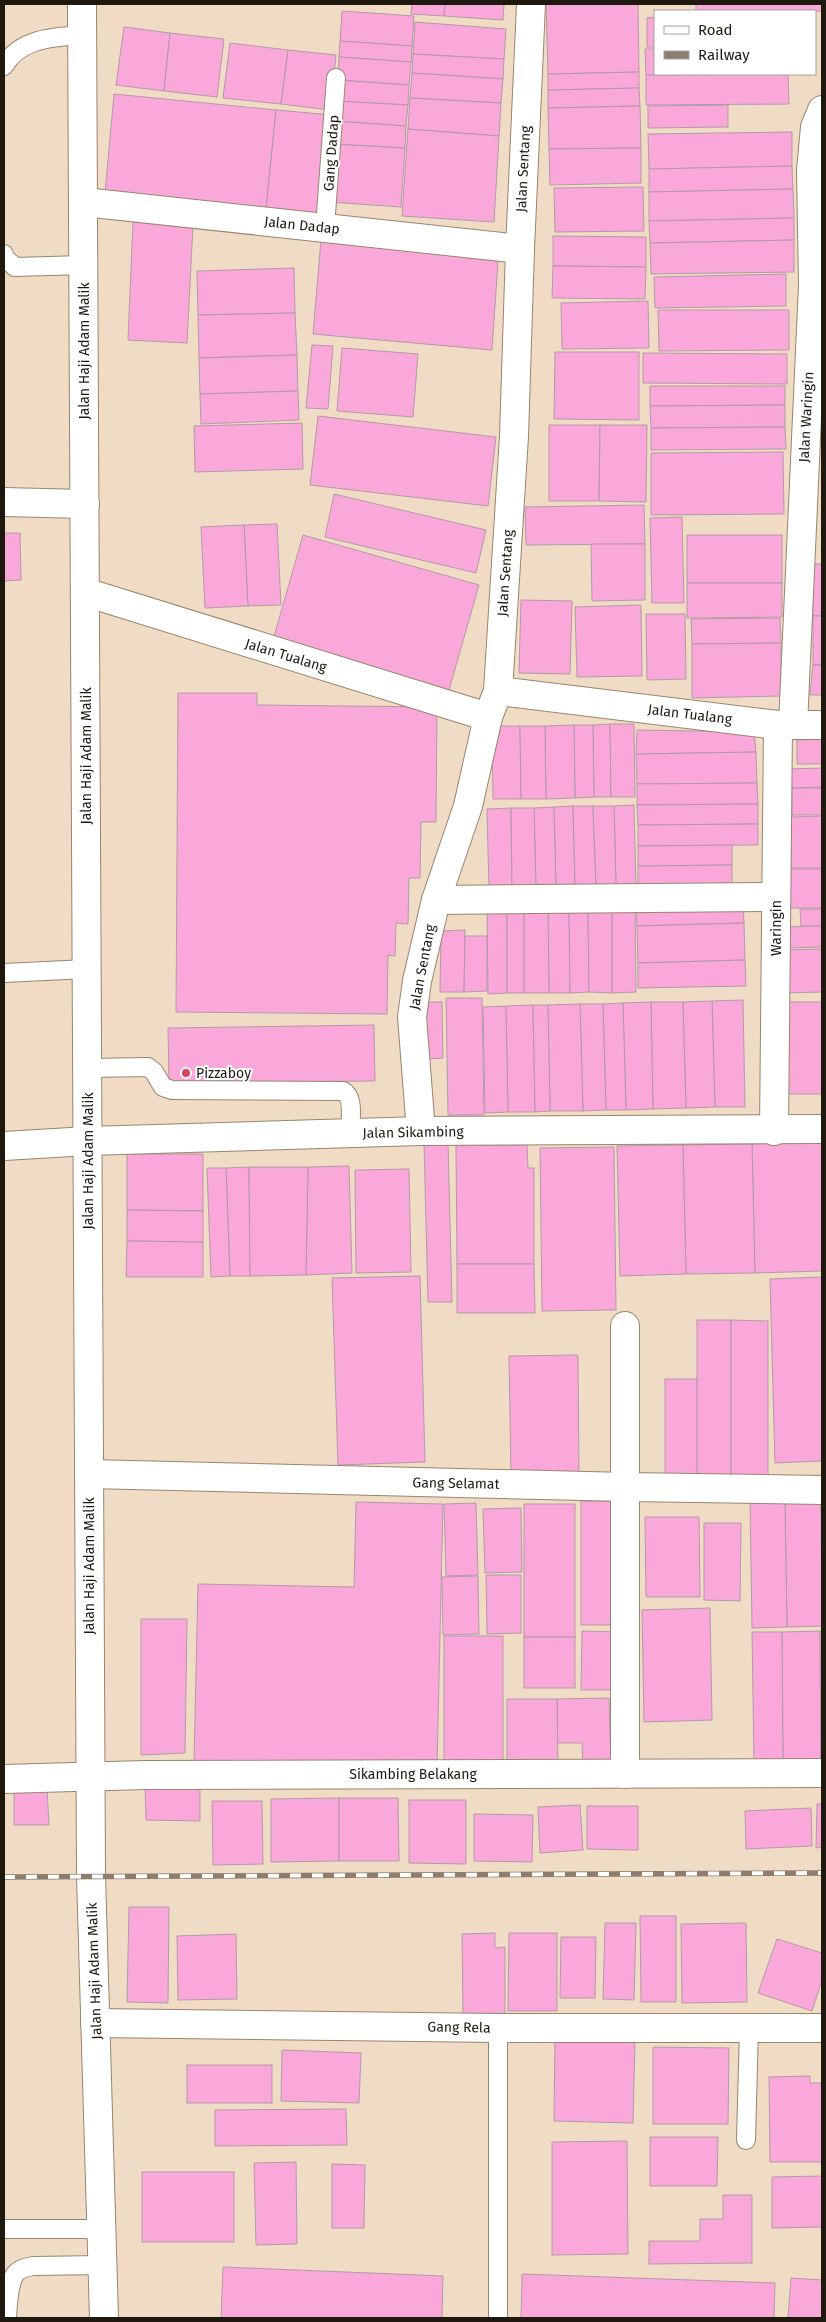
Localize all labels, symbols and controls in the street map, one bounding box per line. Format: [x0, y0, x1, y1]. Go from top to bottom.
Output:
legend [654, 10, 816, 75]
text: Road [698, 21, 733, 39]
text: Railway [698, 46, 750, 64]
street label: Gang Dadap [320, 114, 343, 192]
street label: Jalan Sentang [513, 125, 534, 213]
street label: Jalan Dadap [263, 213, 341, 238]
street label: Jalan Haji Adam Malik [76, 282, 93, 420]
street label: Jalan Waringin [796, 371, 817, 463]
street label: Jalan Sentang [494, 528, 517, 617]
street label: Jalan Tualang [243, 635, 330, 676]
street label: Jalan Haji Adam Malik [78, 687, 95, 825]
street label: Jalan Tualang [647, 701, 734, 728]
street label: Waringin [768, 900, 785, 956]
street label: Jalan Sentang [406, 922, 439, 1011]
place label: Pizzaboy [196, 1065, 251, 1082]
marker: Pizzaboy [180, 1067, 192, 1079]
street label: Jalan Haji Adam Malik [80, 1092, 97, 1230]
street label: Jalan Sikambing [362, 1123, 464, 1142]
street label: Gang Selamat [412, 1474, 501, 1493]
street label: Jalan Haji Adam Malik [81, 1497, 98, 1635]
street label: Sikambing Belakang [349, 1766, 477, 1783]
street label: Jalan Haji Adam Malik [84, 1901, 105, 2040]
street label: Gang Rela [427, 2018, 491, 2037]

